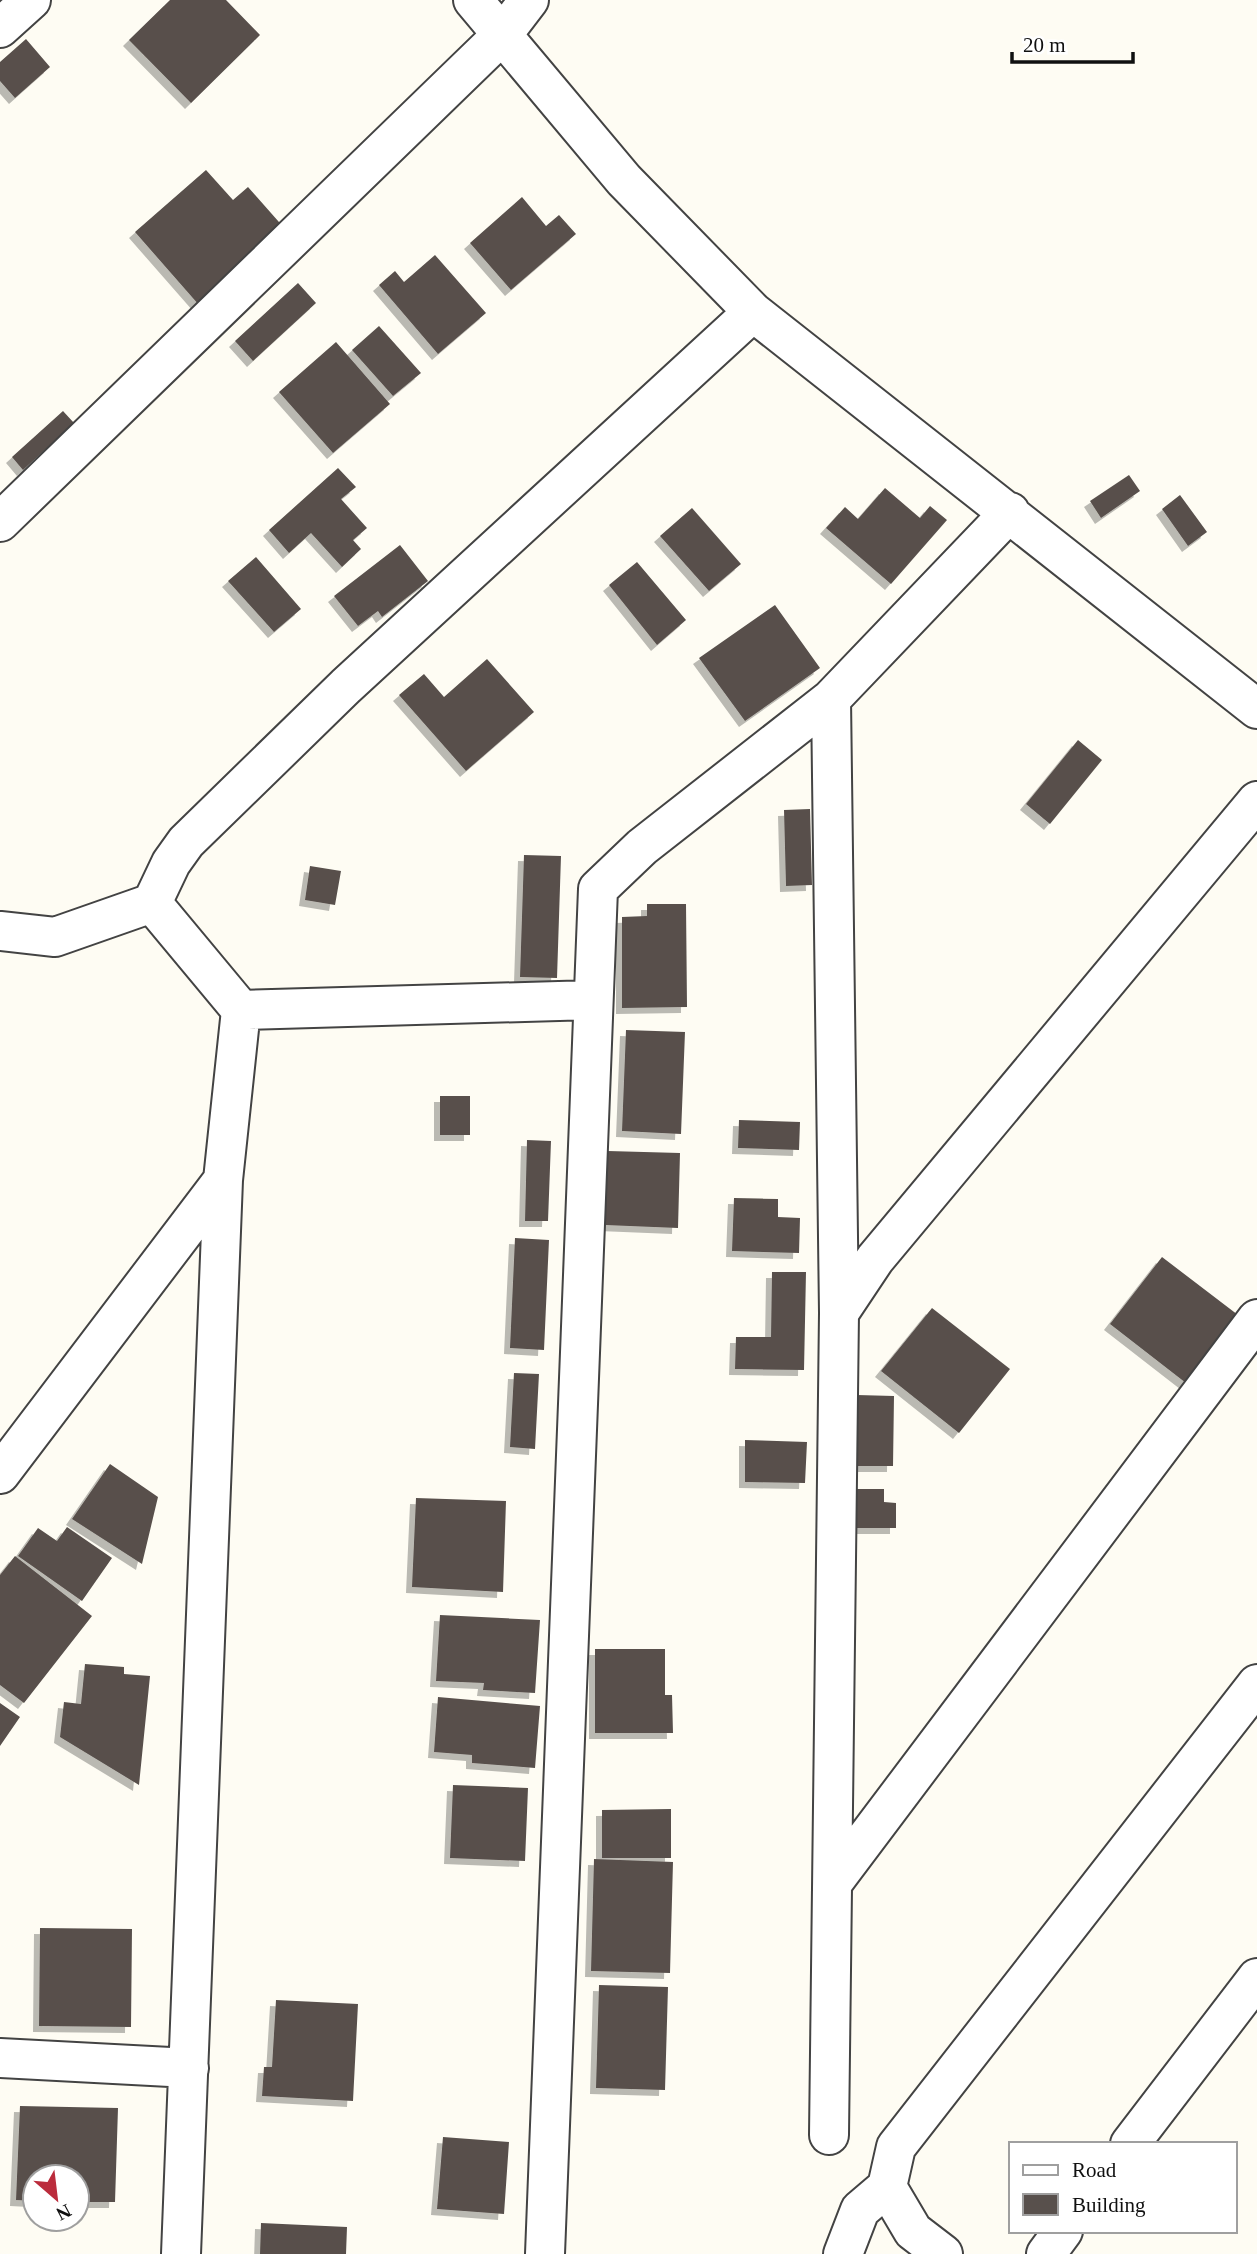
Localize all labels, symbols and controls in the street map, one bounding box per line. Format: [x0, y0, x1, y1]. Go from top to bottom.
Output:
scale bar [1012, 21, 1133, 65]
text: 20 m [1023, 33, 1066, 57]
legend [1009, 2142, 1236, 2233]
text: Road [1072, 2158, 1117, 2182]
north arrow [21, 2163, 91, 2233]
text: Building [1072, 2193, 1146, 2217]
text: N [53, 2200, 75, 2225]

